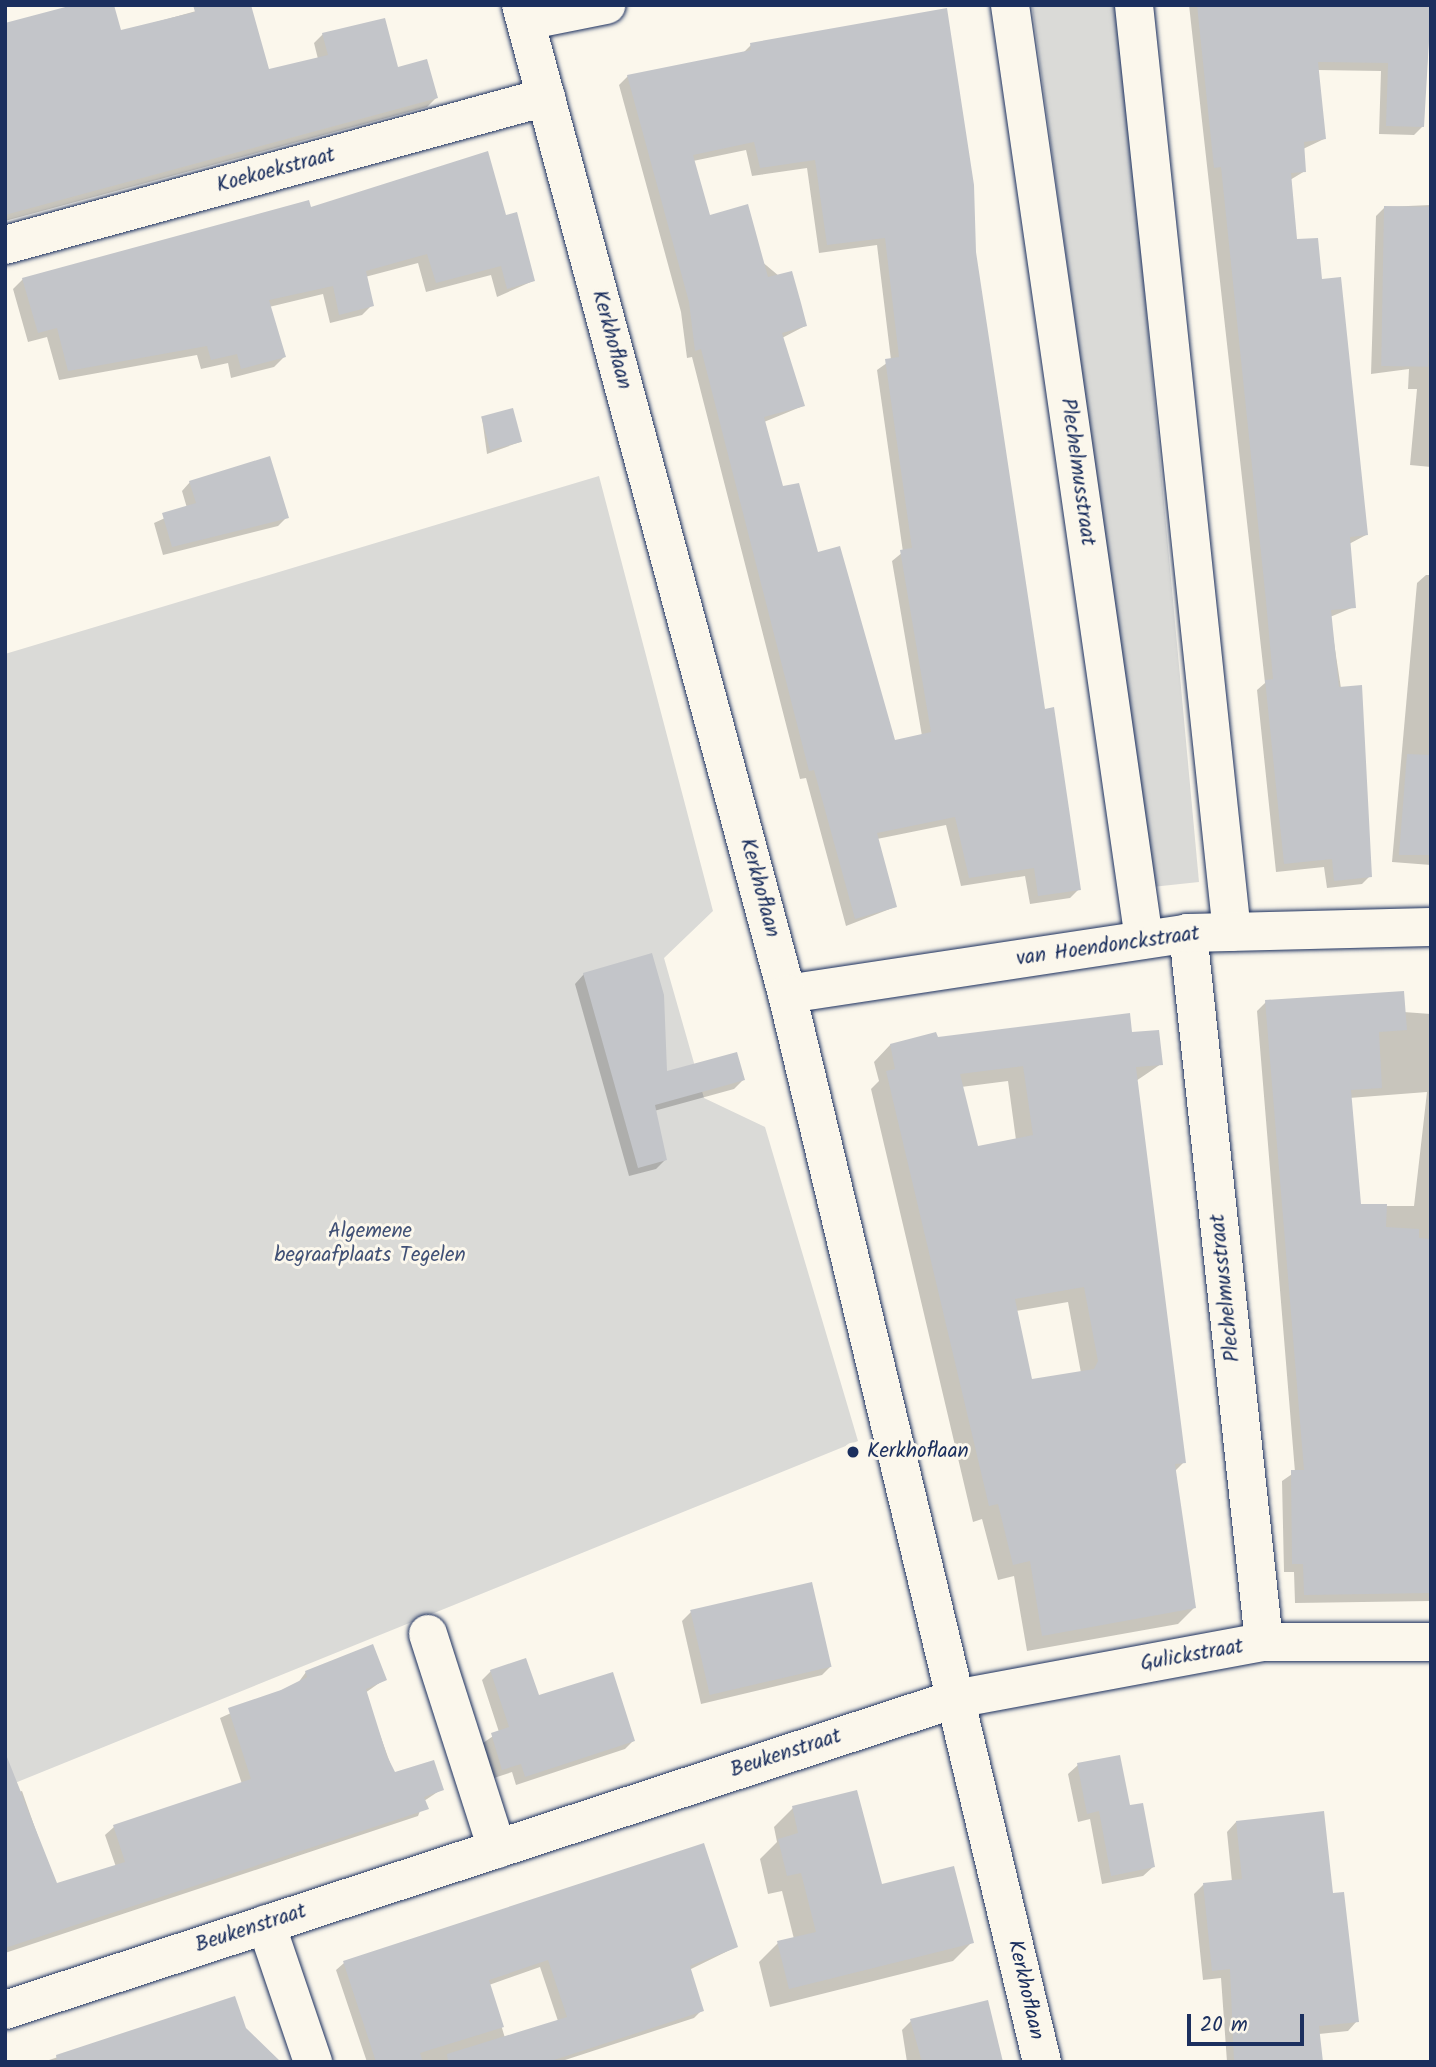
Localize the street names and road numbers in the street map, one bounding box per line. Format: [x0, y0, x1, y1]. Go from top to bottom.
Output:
street label: Koekoekstraat [214, 143, 338, 199]
street label: Kerkhoflaan [586, 288, 636, 392]
street label: Plechelmusstraat [1054, 397, 1100, 547]
street label: Kerkhoflaan [734, 836, 784, 940]
street label: van Hoendonckstraat [1015, 922, 1201, 972]
street label: Plechelmusstraat [1206, 1213, 1246, 1363]
street label: Gulickstraat [1139, 1635, 1245, 1677]
street label: Beukenstraat [727, 1724, 845, 1784]
street label: Beukenstraat [192, 1899, 310, 1959]
street label: Kerkhoflaan [1001, 1938, 1049, 2042]

